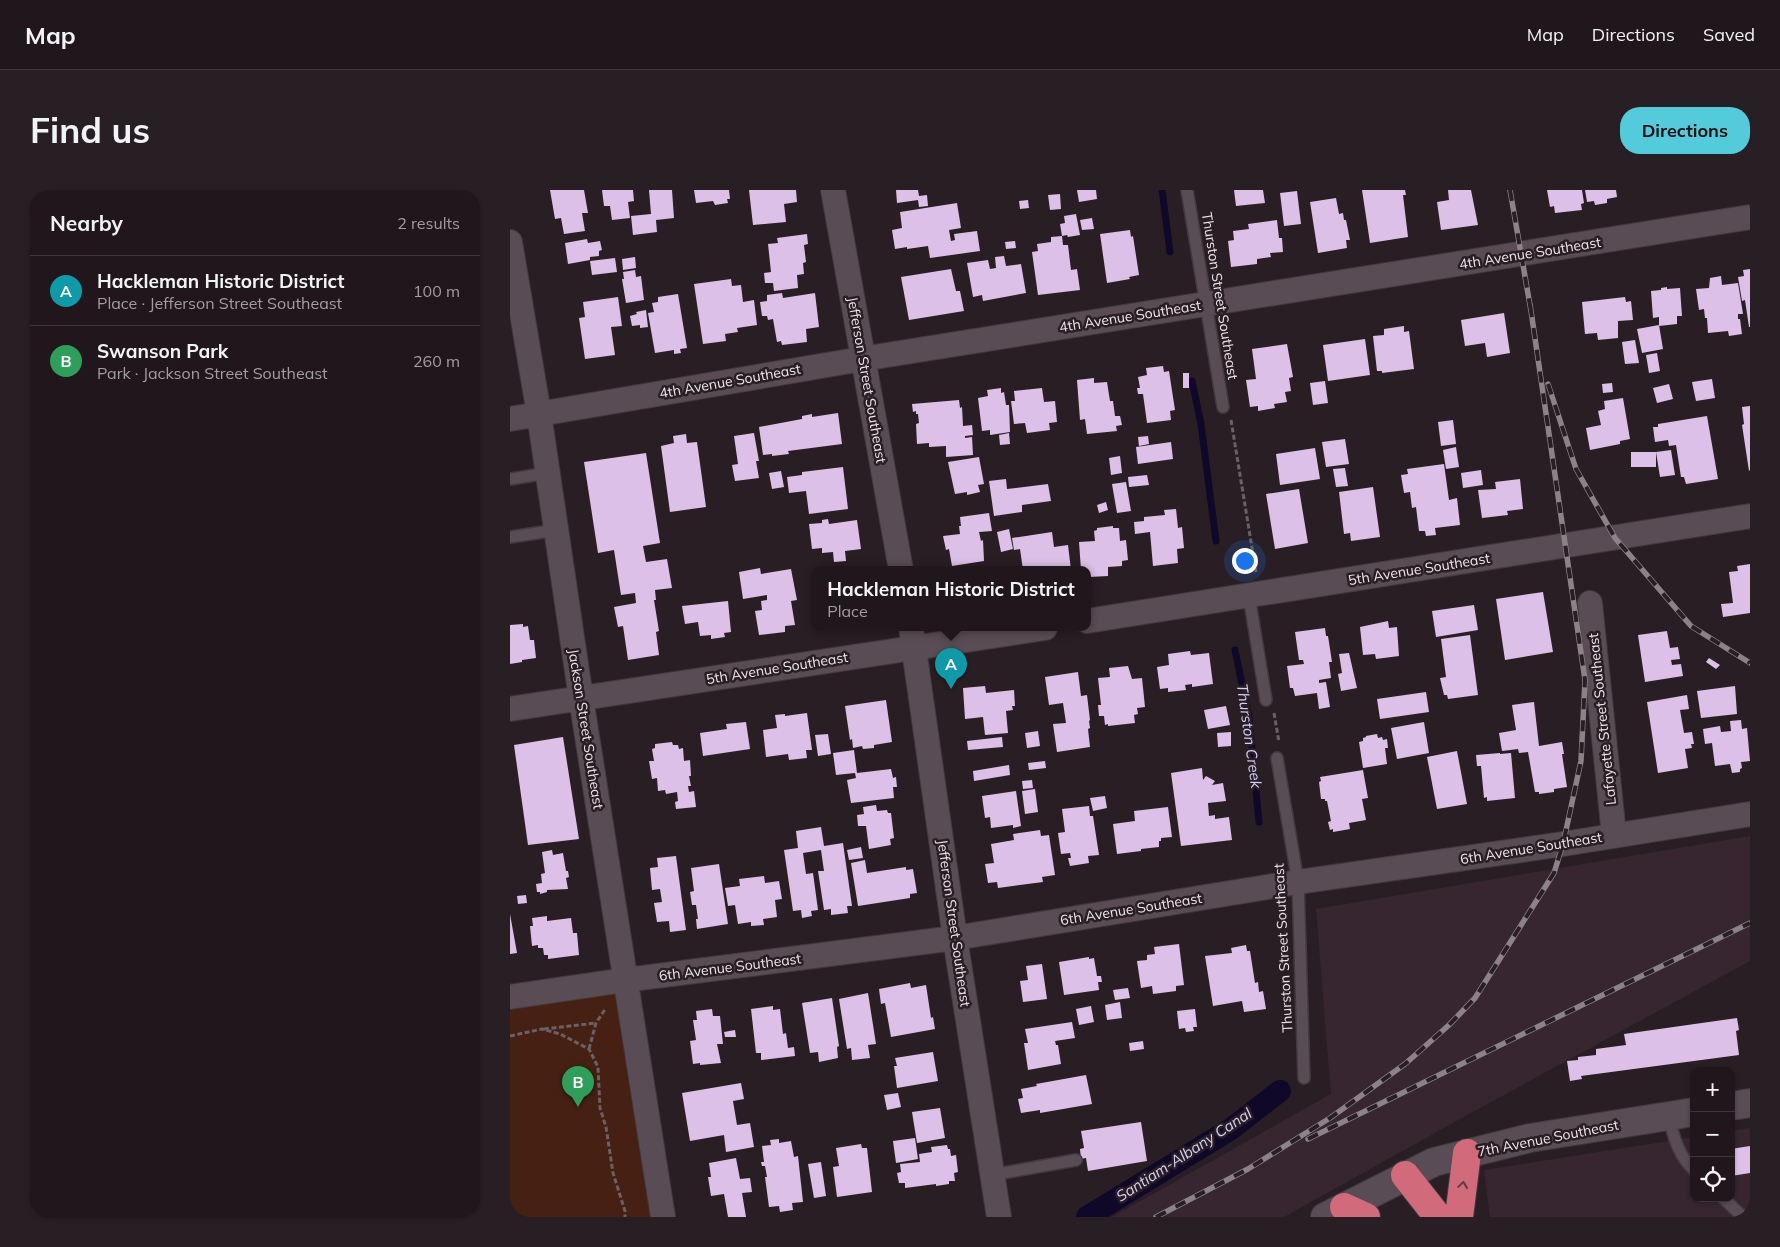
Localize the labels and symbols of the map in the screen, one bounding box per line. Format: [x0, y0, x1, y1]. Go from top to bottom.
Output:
street label: Thurston Street Southeast [1198, 211, 1242, 381]
street label: 4th Avenue Southeast [1458, 233, 1602, 273]
street label: Jefferson Street Southeast [843, 295, 891, 465]
street label: 4th Avenue Southeast [1058, 296, 1202, 336]
street label: 4th Avenue Southeast [658, 360, 802, 402]
your location [1232, 548, 1258, 574]
street label: 5th Avenue Southeast [1347, 549, 1491, 589]
street label: Lafayette Street Southeast [1584, 632, 1620, 806]
street label: Jackson Street Southeast [564, 648, 608, 810]
street label: 5th Avenue Southeast [705, 648, 849, 688]
pin: A [935, 648, 967, 689]
water label: Thurston Creek [1233, 682, 1266, 791]
street label: 6th Avenue Southeast [1459, 828, 1603, 868]
street label: Jefferson Street Southeast [933, 838, 975, 1008]
street label: Thurston Street Southeast [1270, 863, 1296, 1033]
street label: 6th Avenue Southeast [1059, 889, 1203, 929]
street label: 6th Avenue Southeast [658, 949, 802, 985]
pin: B [562, 1066, 594, 1107]
water label: Santiam-Albany Canal [1112, 1103, 1255, 1206]
street label: 7th Avenue Southeast [1476, 1115, 1620, 1161]
one-way arrow [1457, 1181, 1468, 1189]

